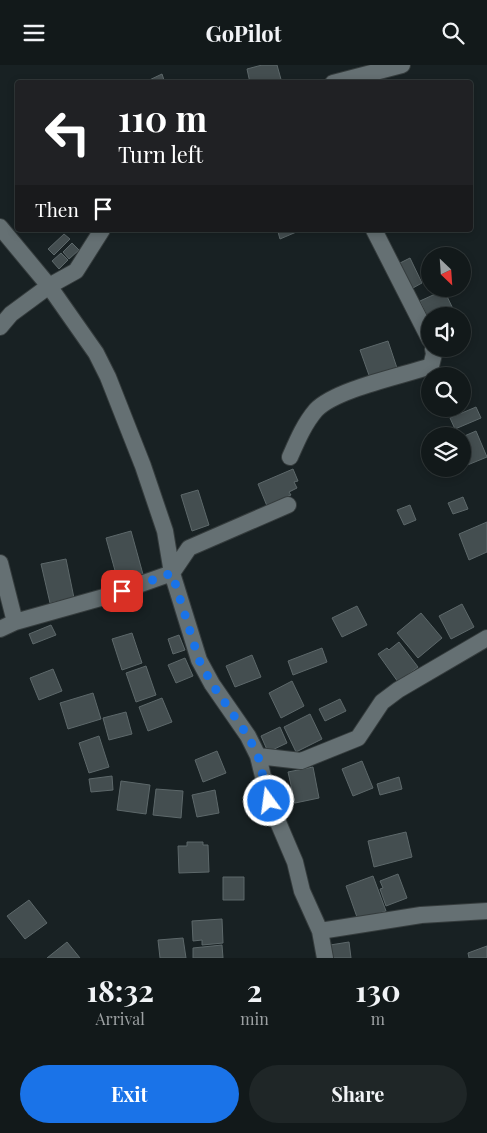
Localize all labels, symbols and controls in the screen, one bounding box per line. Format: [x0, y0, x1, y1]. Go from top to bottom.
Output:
text: GoPilot [205, 18, 282, 48]
icon: menu [20, 19, 48, 47]
icon: search [439, 19, 467, 47]
text: 110 m [118, 94, 207, 141]
icon: left [35, 100, 100, 165]
text: Turn left [118, 139, 203, 169]
icon: arrive [89, 195, 117, 223]
text: Then [35, 196, 79, 222]
north arrow [421, 247, 471, 297]
map controls [421, 247, 471, 477]
button: sound [421, 307, 471, 357]
button: search [421, 367, 471, 417]
button: layers [421, 427, 471, 477]
pin [101, 570, 143, 612]
icon: arrive [108, 577, 136, 605]
position arrow [242, 774, 294, 826]
text: 18:32 [86, 970, 154, 1010]
text: 2 [247, 970, 262, 1010]
text: 130 [355, 970, 401, 1010]
text: Arrival [96, 1008, 145, 1029]
text: min [240, 1008, 269, 1029]
text: m [371, 1008, 385, 1029]
button: Exit [20, 1065, 239, 1123]
button: Share [249, 1065, 467, 1123]

